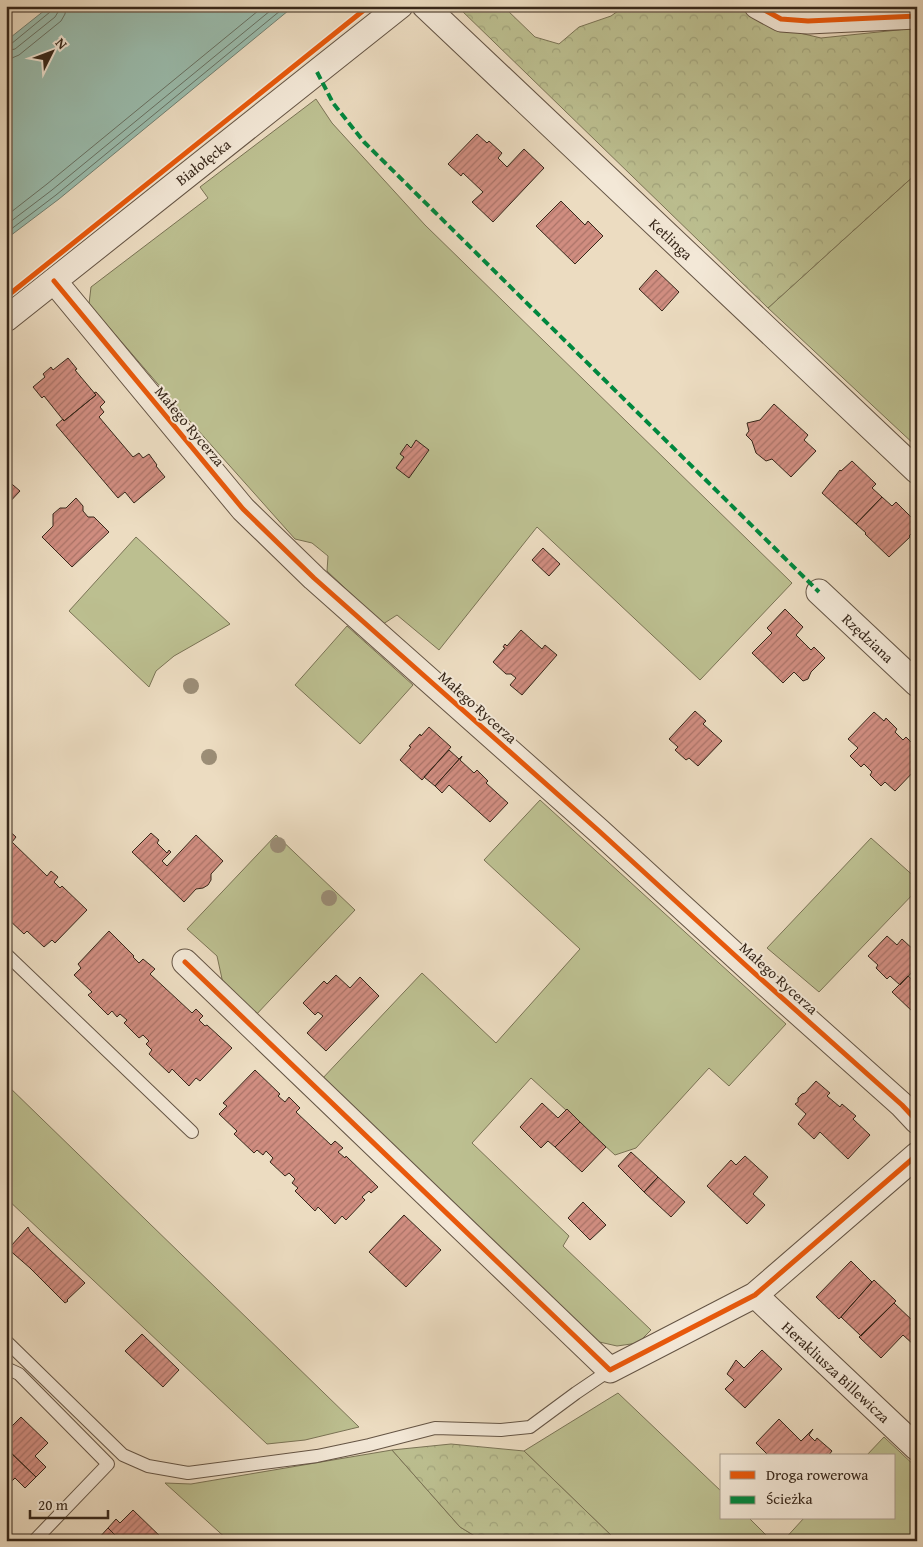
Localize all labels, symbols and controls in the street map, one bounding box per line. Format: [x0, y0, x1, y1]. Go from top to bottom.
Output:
north arrow [28, 28, 78, 78]
text: N [51, 33, 73, 54]
street label: Białołęcka [171, 134, 235, 190]
street label: Ketlinga [645, 213, 697, 265]
street label: Małego Rycerza [150, 381, 230, 471]
street label: Rzędziana [838, 609, 898, 667]
street label: Małego Rycerza [434, 666, 522, 748]
street label: Małego Rycerza [735, 937, 823, 1019]
street label: Herakliusza Billewicza [777, 1316, 895, 1428]
legend [720, 1454, 896, 1520]
text: Droga rowerowa [766, 1464, 868, 1485]
scale bar [30, 1487, 108, 1519]
text: Ścieżka [766, 1488, 813, 1509]
text: 20 m [38, 1494, 69, 1515]

